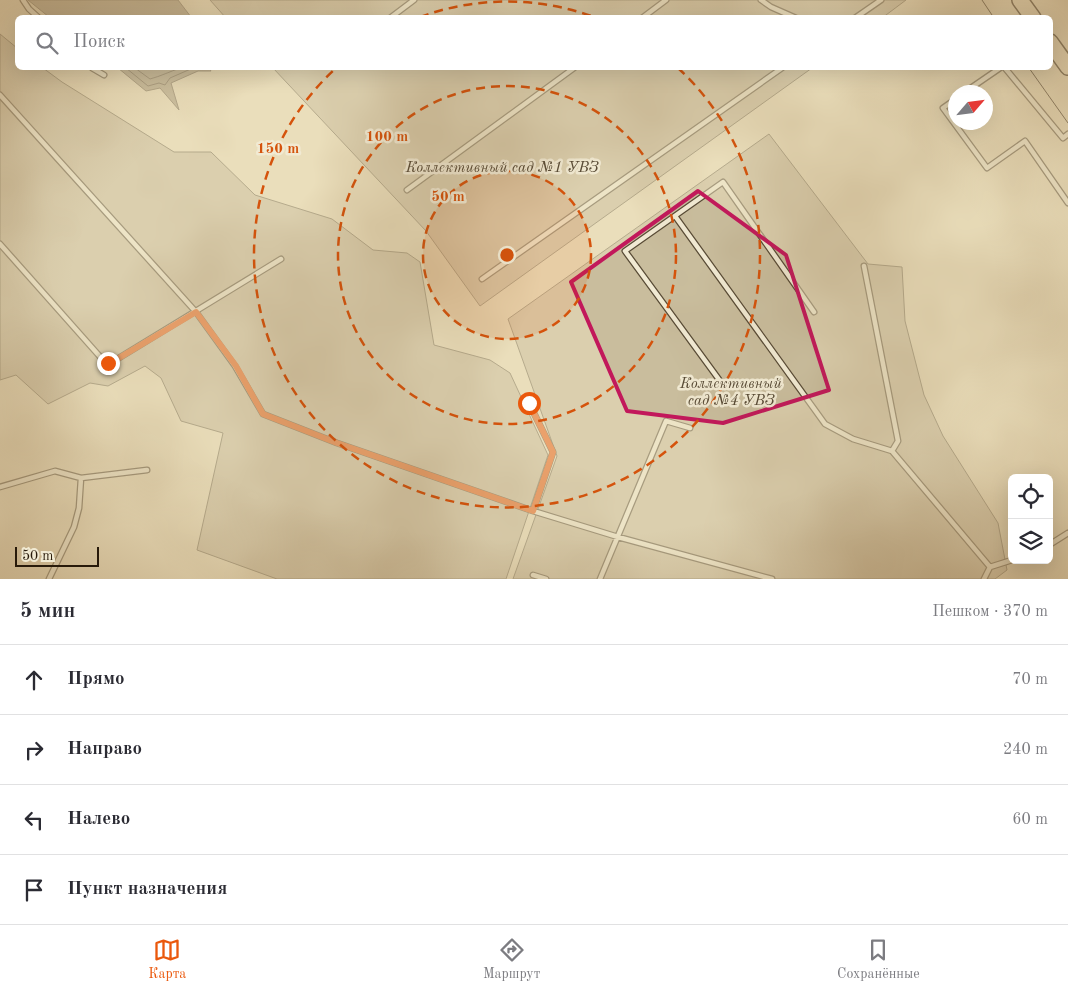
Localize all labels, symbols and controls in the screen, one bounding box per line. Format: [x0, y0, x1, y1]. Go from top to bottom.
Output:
search box [15, 15, 1053, 70]
icon: search [33, 29, 61, 57]
text: Поиск [73, 33, 125, 52]
north arrow [948, 85, 993, 130]
text: 100 m [366, 130, 408, 145]
text: 150 m [257, 142, 299, 157]
park label: Коллективный сад №1 УВЗ [405, 160, 599, 176]
text: 50 m [431, 190, 465, 205]
centre of rings [498, 246, 516, 264]
route end [97, 352, 120, 375]
park label: Коллективный сад №4 УВЗ [679, 377, 782, 409]
route start [518, 392, 541, 415]
map controls [1008, 474, 1053, 564]
button: locate [1008, 474, 1053, 519]
button: layers [1008, 519, 1053, 564]
scale bar [15, 544, 99, 567]
text: 50 m [22, 549, 53, 563]
text: 5 мин [20, 601, 75, 622]
text: Пешком · 370 m [932, 604, 1048, 620]
icon: ahead [20, 666, 48, 694]
text: Прямо [67, 670, 125, 689]
text: 70 m [1012, 672, 1048, 688]
icon: right [20, 736, 48, 764]
text: Направо [67, 740, 142, 759]
text: 240 m [1003, 742, 1048, 758]
icon: left [20, 806, 48, 834]
text: Налево [67, 810, 130, 829]
text: 60 m [1012, 812, 1048, 828]
icon: arrive [20, 876, 48, 904]
text: Пункт назначения [67, 880, 227, 899]
tab: Карта [148, 936, 186, 983]
tab: Маршрут [483, 936, 540, 983]
tab: Сохранённые [837, 936, 920, 983]

